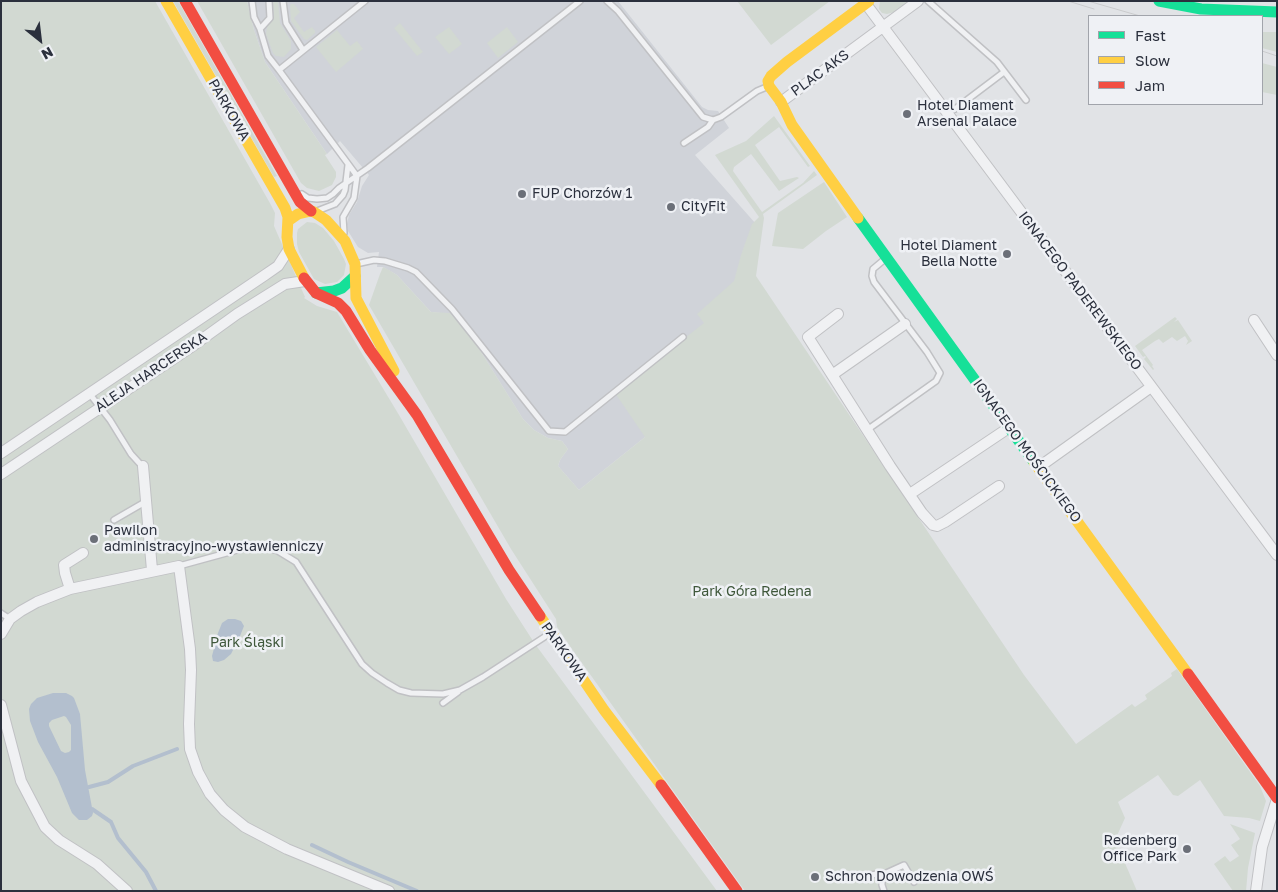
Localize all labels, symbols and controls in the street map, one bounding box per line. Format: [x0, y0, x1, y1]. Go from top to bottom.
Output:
north arrow [15, 15, 65, 65]
legend [1088, 15, 1263, 105]
text: Fast [1135, 26, 1166, 44]
text: N [39, 44, 56, 64]
street label: PLAC AKS [788, 46, 852, 100]
text: Slow [1135, 51, 1170, 69]
street label: PARKOWA [205, 76, 253, 144]
text: Jam [1135, 76, 1165, 94]
place label: Hotel Diament Arsenal Palace [917, 98, 1017, 130]
marker: Hotel Diament Arsenal Palace [901, 108, 913, 120]
place label: FUP Chorzów 1 [532, 186, 632, 202]
marker: FUP Chorzów 1 [516, 188, 528, 200]
place label: CityFit [681, 199, 726, 215]
marker: CityFit [665, 201, 677, 213]
street label: IGNACEGO PADEREWSKIEGO [1015, 208, 1145, 374]
place label: Hotel Diament Bella Notte [900, 238, 997, 270]
marker: Hotel Diament Bella Notte [1001, 248, 1013, 260]
street label: ALEJA HARCERSKA [92, 328, 210, 416]
street label: IGNACEGO MOŚCICKIEGO [969, 376, 1085, 526]
place label: Pawilon administracyjno-wystawienniczy [104, 523, 324, 556]
marker: Pawilon administracyjno-wystawienniczy [88, 533, 100, 545]
park label: Park Góra Redena [692, 584, 812, 600]
street label: PARKOWA [537, 619, 591, 685]
park label: Park Śląski [210, 635, 284, 651]
place label: Redenberg Office Park [1103, 833, 1177, 866]
marker: Redenberg Office Park [1181, 843, 1193, 855]
place label: Schron Dowodzenia OWŚ [825, 869, 994, 885]
marker: Schron Dowodzenia OWŚ [809, 871, 821, 883]

